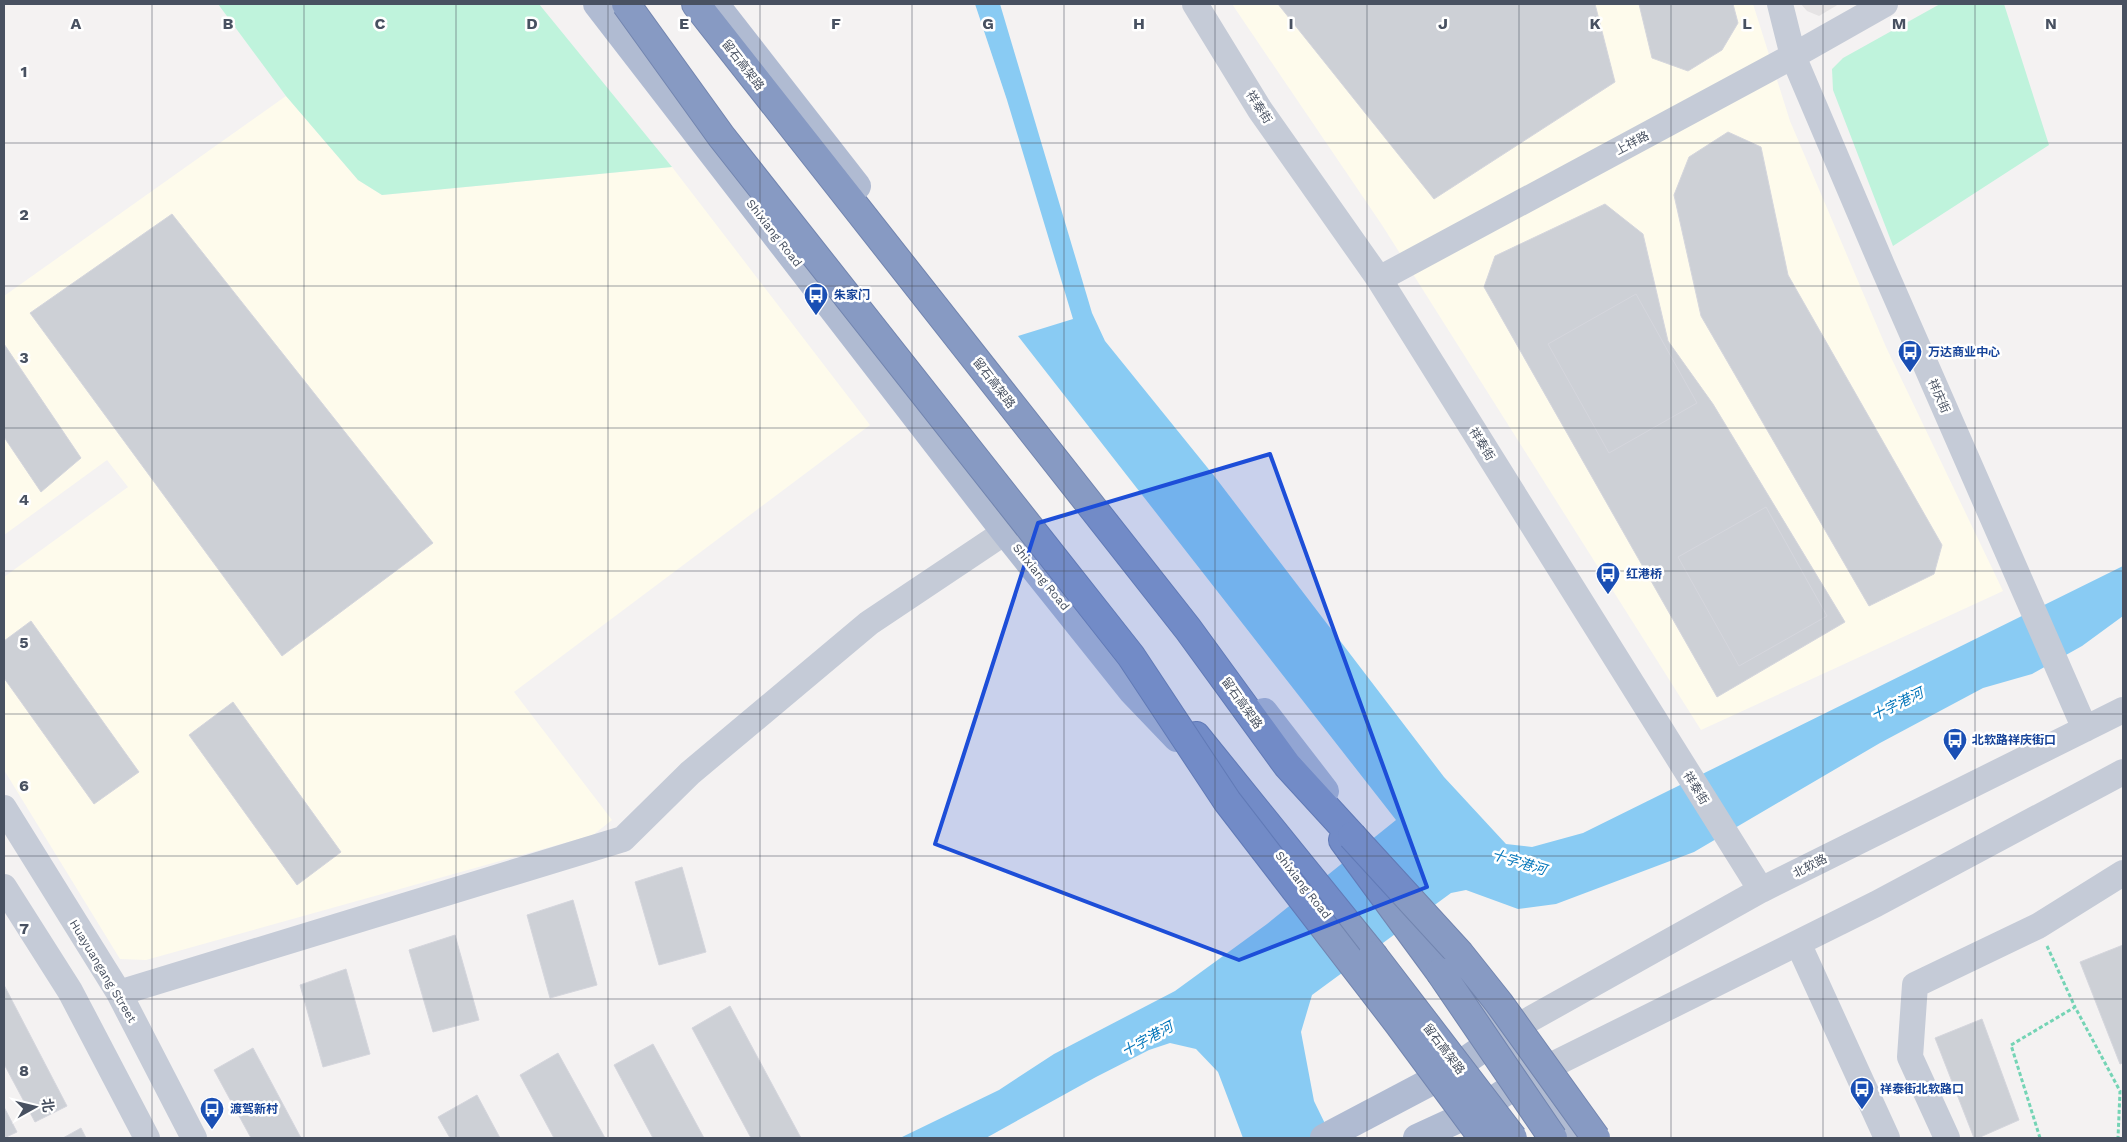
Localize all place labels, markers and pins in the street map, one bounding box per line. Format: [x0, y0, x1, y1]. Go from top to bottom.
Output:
bus stop icon: 朱家门 [803, 282, 829, 316]
place label: 朱家门 [834, 288, 870, 302]
bus stop icon: 万达商业中心 [1897, 339, 1923, 373]
place label: 万达商业中心 [1928, 345, 2000, 359]
bus stop icon: 红港桥 [1595, 561, 1621, 595]
place label: 红港桥 [1626, 567, 1662, 581]
bus stop icon: 北软路祥庆街口 [1942, 727, 1968, 761]
place label: 北软路祥庆街口 [1972, 733, 2056, 747]
bus stop icon: 祥泰街北软路口 [1849, 1076, 1875, 1110]
place label: 祥泰街北软路口 [1880, 1082, 1964, 1096]
bus stop icon: 渡驾新村 [199, 1096, 225, 1130]
place label: 渡驾新村 [230, 1102, 278, 1116]

